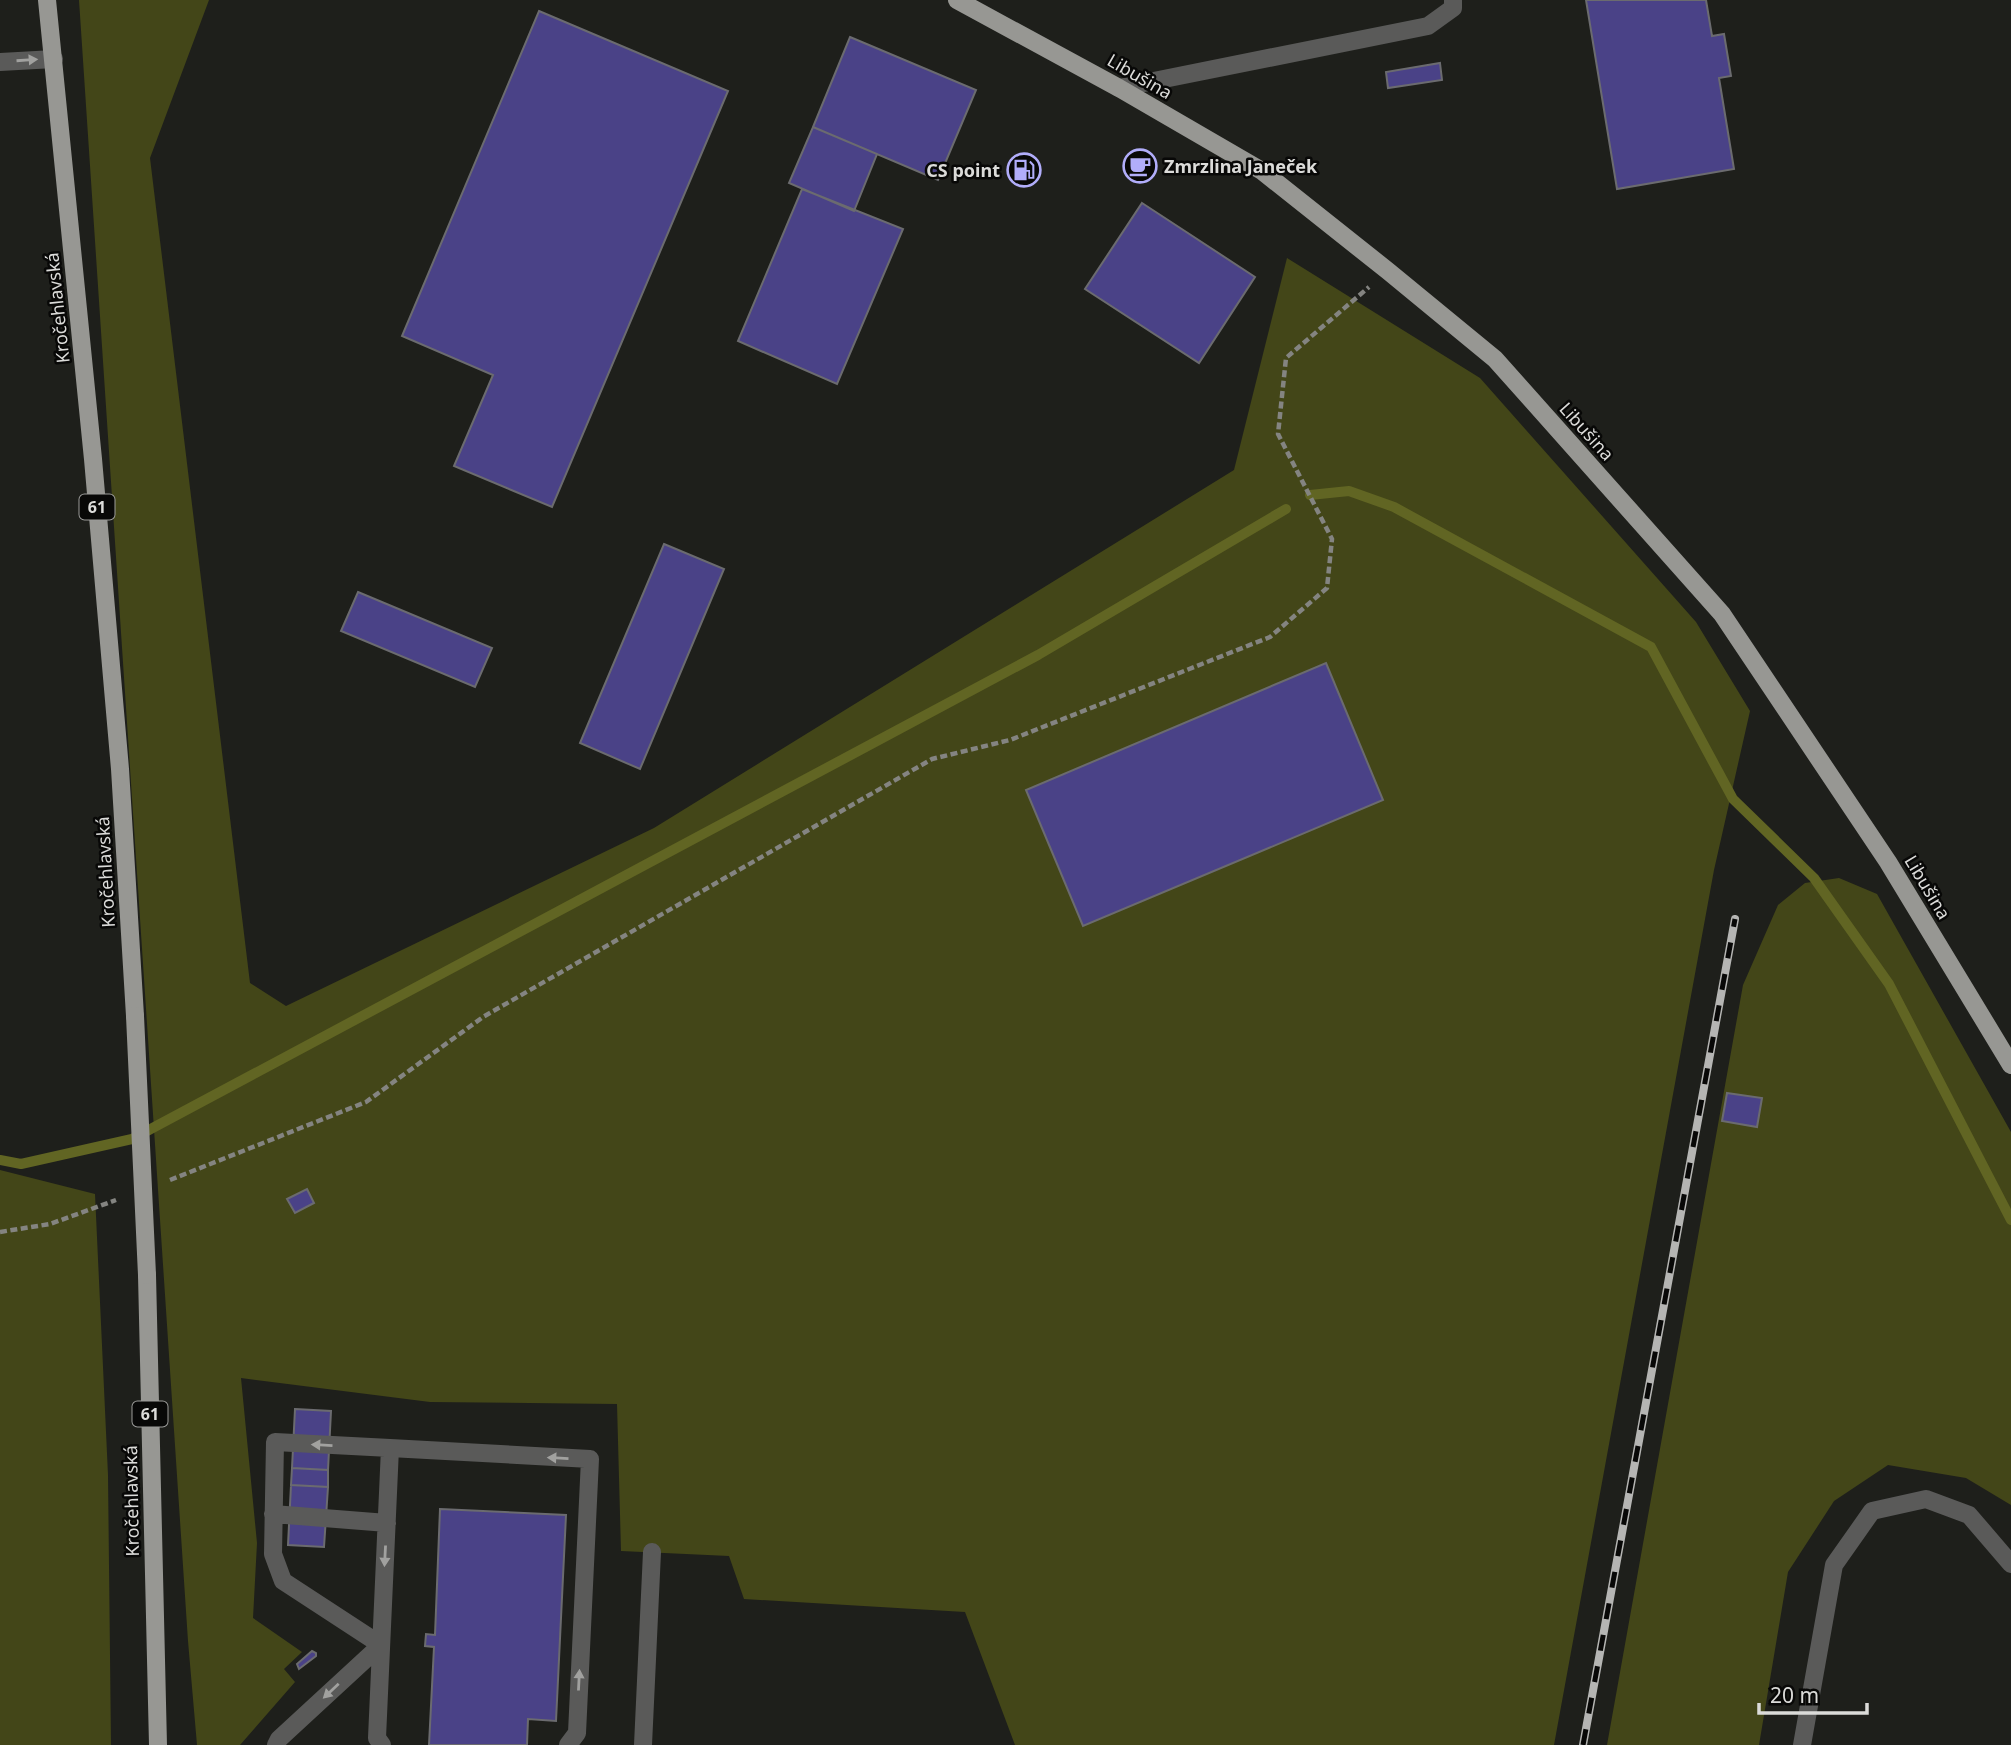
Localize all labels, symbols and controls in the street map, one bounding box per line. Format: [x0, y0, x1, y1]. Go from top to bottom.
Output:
street label: Libušina [1103, 48, 1177, 104]
one-way arrow [16, 55, 38, 66]
cafe icon: Zmrzlina Janeček [1121, 147, 1159, 185]
fuel station icon: CS point [1005, 151, 1043, 189]
place label: Zmrzlina Janeček [1164, 154, 1318, 178]
place label: CS point [926, 158, 1000, 182]
street label: Kročehlavská [39, 251, 75, 365]
street label: Libušina [1554, 397, 1620, 465]
road number: 61 [80, 494, 114, 520]
street label: Kročehlavská [90, 816, 120, 928]
street label: Libušina [1899, 850, 1957, 924]
road number: 61 [132, 1402, 168, 1426]
one-way arrow [311, 1439, 333, 1450]
street label: Kročehlavská [118, 1445, 144, 1557]
one-way arrow [547, 1452, 569, 1463]
one-way arrow [380, 1545, 391, 1567]
one-way arrow [574, 1668, 585, 1690]
scale bar [1759, 1672, 1868, 1716]
text: 20 m [1770, 1681, 1819, 1709]
one-way arrow [323, 1683, 340, 1699]

